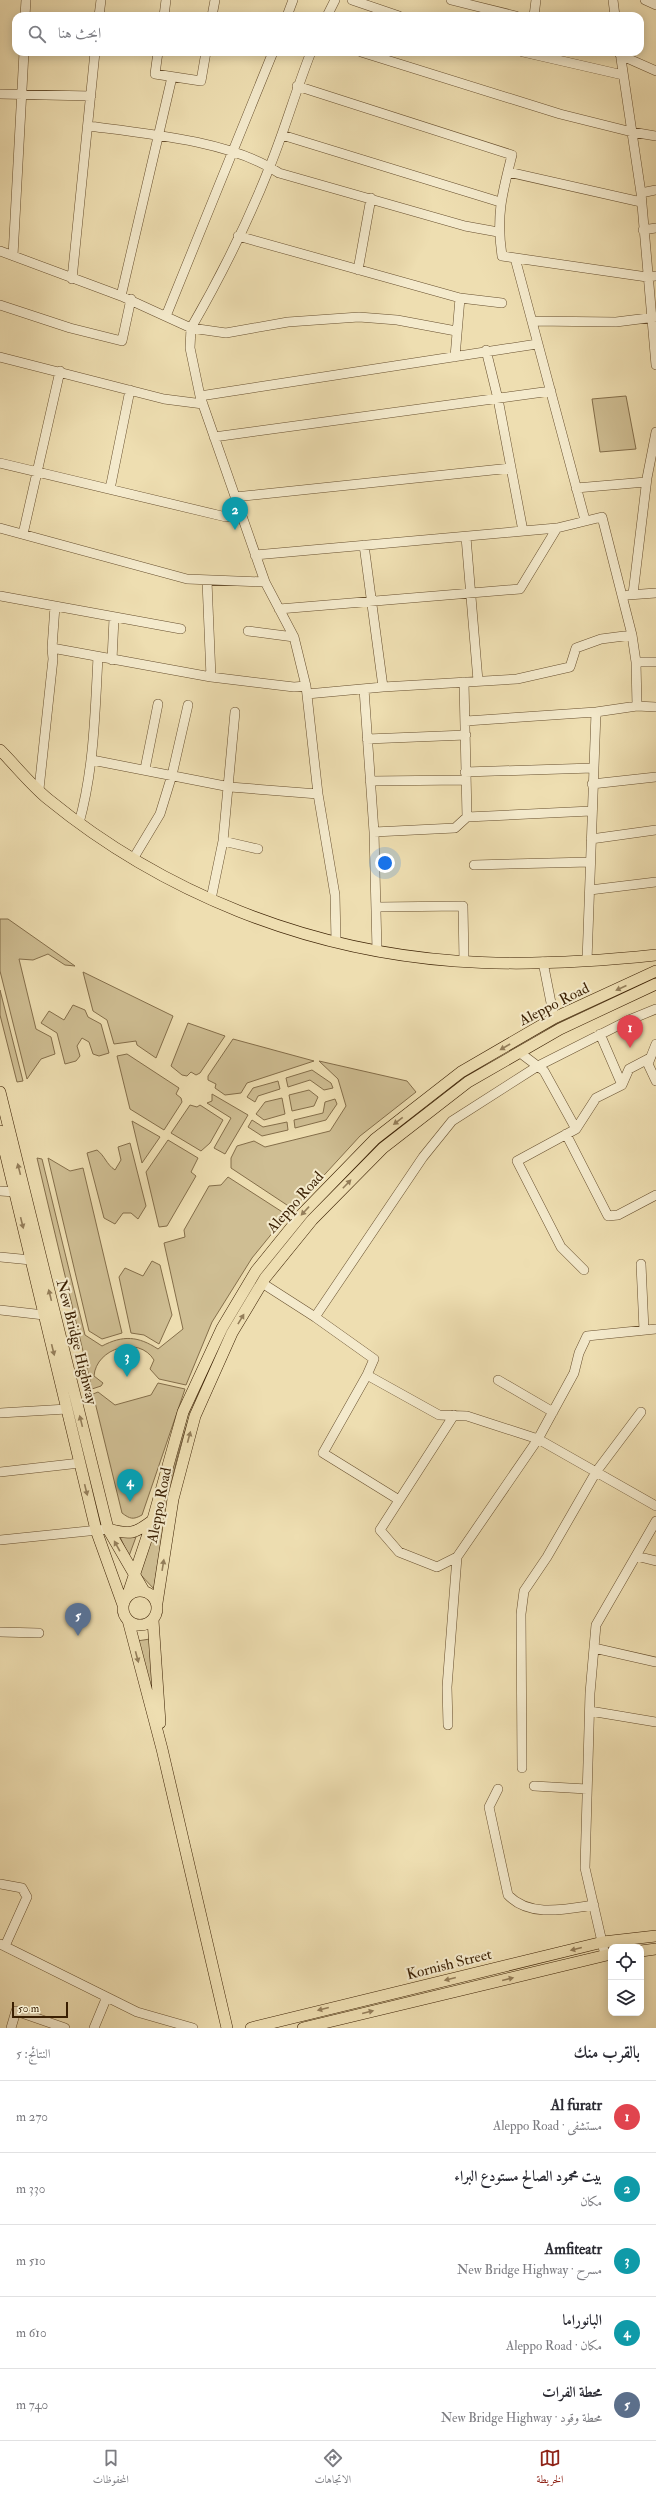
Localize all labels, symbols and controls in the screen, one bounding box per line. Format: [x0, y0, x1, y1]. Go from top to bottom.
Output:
search box [12, 12, 644, 56]
icon: search [26, 23, 48, 45]
text: ابحث هنا [58, 24, 101, 43]
pin: 2 [222, 497, 248, 530]
your location [375, 853, 395, 873]
street label: Aleppo Road [515, 978, 594, 1032]
one-way arrow [615, 985, 626, 991]
pin: 1 [617, 1015, 643, 1048]
one-way arrow [499, 1043, 511, 1050]
one-way arrow [393, 1116, 404, 1125]
one-way arrow [16, 1163, 22, 1175]
street label: Aleppo Road [262, 1167, 329, 1239]
one-way arrow [342, 1179, 352, 1189]
one-way arrow [300, 1206, 310, 1216]
one-way arrow [20, 1217, 26, 1229]
street label: New Bridge Highway [52, 1278, 101, 1407]
one-way arrow [47, 1289, 53, 1301]
one-way arrow [237, 1313, 244, 1325]
one-way arrow [50, 1343, 56, 1356]
pin: 3 [114, 1344, 140, 1377]
one-way arrow [78, 1415, 84, 1427]
one-way arrow [186, 1431, 192, 1443]
street label: Aleppo Road [143, 1465, 177, 1546]
pin: 4 [117, 1469, 143, 1502]
one-way arrow [84, 1483, 90, 1496]
one-way arrow [114, 1540, 120, 1551]
one-way arrow [160, 1558, 166, 1571]
pin: 5 [65, 1603, 91, 1636]
one-way arrow [135, 1651, 141, 1664]
map controls [608, 1944, 644, 2016]
button: locate [608, 1944, 644, 1980]
street label: Kornish Street [405, 1945, 494, 1984]
one-way arrow [570, 1946, 582, 1952]
one-way arrow [502, 1975, 514, 1981]
one-way arrow [444, 1976, 456, 1982]
button: layers [608, 1980, 644, 2016]
scale bar [12, 2000, 68, 2019]
text: 50 m [18, 2002, 39, 2015]
one-way arrow [317, 2007, 330, 2013]
one-way arrow [362, 2009, 374, 2015]
text: بالقرب منك [574, 2042, 640, 2063]
text: النتائج: 5 [16, 2046, 51, 2062]
text: Al furatr [551, 2096, 602, 2115]
text: 270 m [16, 2109, 48, 2125]
text: 1 [625, 2109, 629, 2125]
text: مستشفى · Aleppo Road [493, 2118, 602, 2134]
text: بيت محمود الصالح مستودع البراء [454, 2167, 602, 2186]
text: 330 m [16, 2181, 46, 2197]
text: 2 [624, 2181, 630, 2197]
text: مكان [580, 2194, 602, 2210]
text: Amfiteatr [545, 2240, 602, 2259]
text: 510 m [16, 2253, 46, 2269]
text: 3 [625, 2253, 630, 2269]
text: مسرح · New Bridge Highway [457, 2262, 602, 2278]
text: البانوراما [562, 2311, 602, 2330]
text: 610 m [16, 2325, 47, 2341]
text: 4 [624, 2325, 631, 2341]
text: مكان · Aleppo Road [506, 2338, 602, 2354]
text: محطة الفرات [542, 2383, 602, 2402]
text: 740 m [16, 2397, 48, 2413]
text: 5 [624, 2397, 630, 2413]
text: محطة وقود · New Bridge Highway [441, 2410, 602, 2426]
tab: المحفوظات [93, 2447, 129, 2490]
tab: الاتجاهات [314, 2447, 351, 2490]
tab: الخريطة [537, 2447, 563, 2490]

